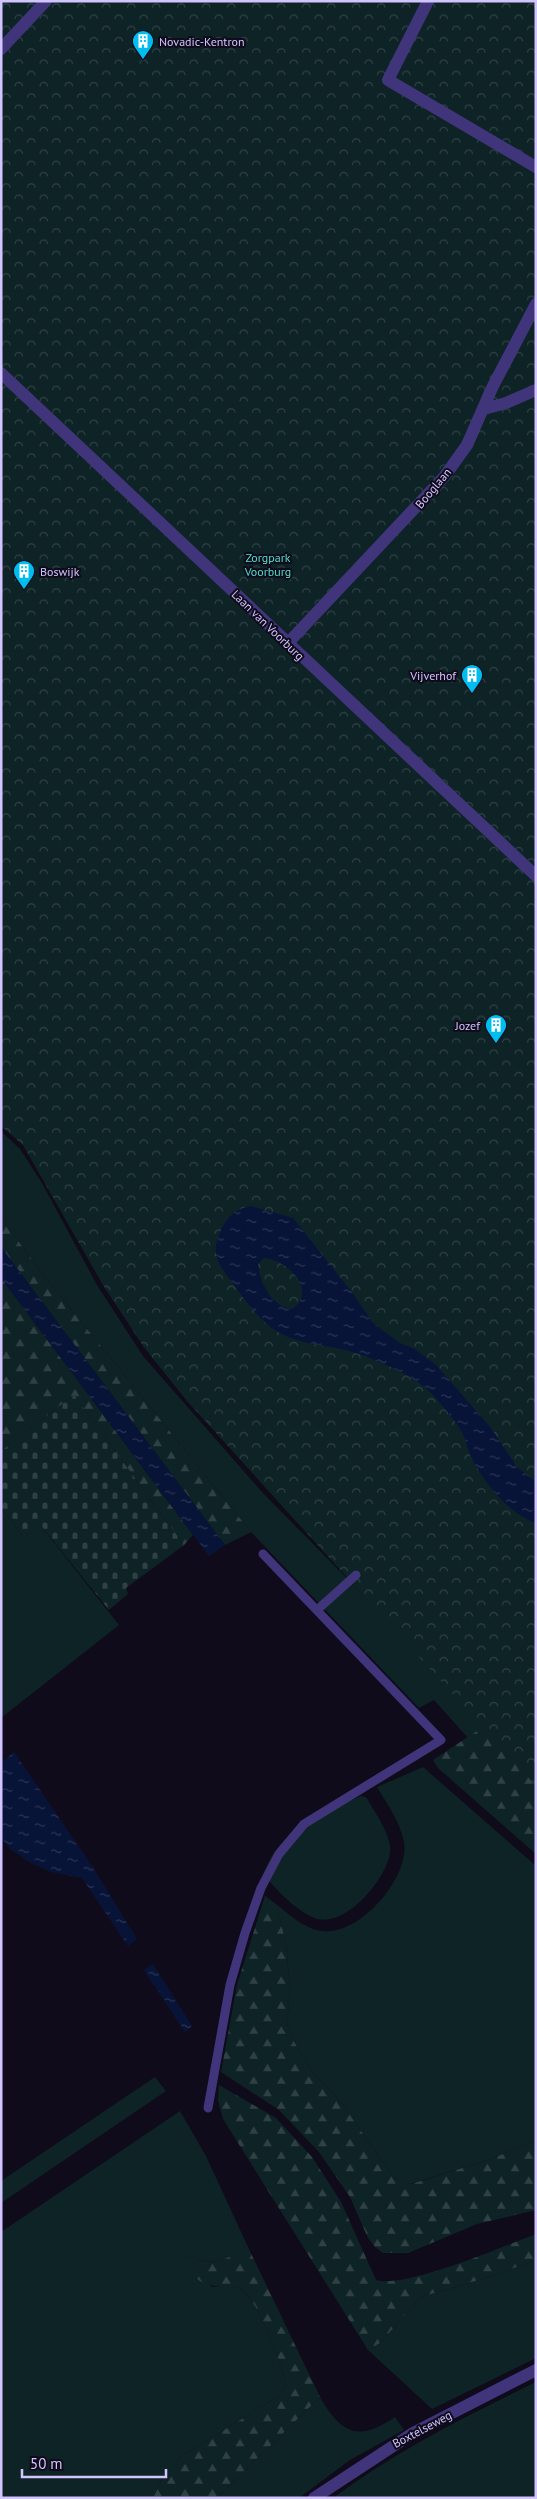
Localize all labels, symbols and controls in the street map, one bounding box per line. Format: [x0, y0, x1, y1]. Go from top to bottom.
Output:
building icon: Novadic-Kentron [131, 29, 155, 60]
place label: Novadic-Kentron [159, 34, 245, 49]
street label: Booglaan [412, 465, 454, 511]
park label: Zorgpark Voorburg [244, 550, 291, 579]
building icon: Boswijk [12, 559, 36, 590]
place label: Boswijk [40, 564, 80, 579]
street label: Laan van Voorburg [229, 587, 307, 663]
building icon: Vijverhof [460, 663, 484, 694]
place label: Vijverhof [409, 668, 457, 683]
building icon: Jozef [484, 1013, 508, 1044]
place label: Jozef [454, 1018, 481, 1033]
street label: Boxtelseweg [390, 2407, 454, 2451]
scale bar [22, 2446, 166, 2478]
text: 50 m [30, 2454, 63, 2473]

